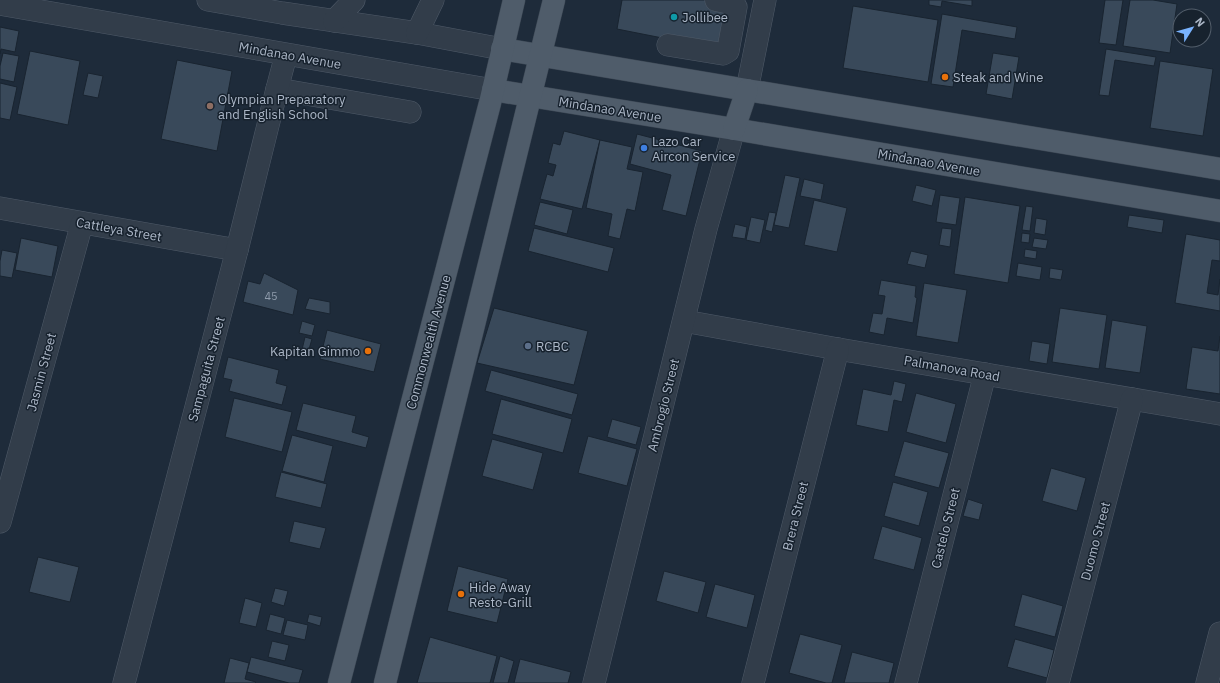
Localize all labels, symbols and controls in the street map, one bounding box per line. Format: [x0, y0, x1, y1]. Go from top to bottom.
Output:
north arrow [1172, 8, 1212, 48]
place label: Jollibee [682, 9, 728, 26]
marker: Jollibee [669, 12, 679, 22]
text: N [1192, 15, 1208, 29]
street label: Mindanao Avenue [237, 38, 342, 73]
place label: Steak and Wine [953, 69, 1043, 86]
marker: Steak and Wine [940, 72, 950, 82]
place label: Olympian Preparatory and English School [218, 91, 346, 123]
street label: Mindanao Avenue [557, 93, 662, 126]
marker: Olympian Preparatory and English School [205, 101, 215, 111]
place label: Lazo Car Aircon Service [652, 133, 735, 165]
marker: Lazo Car Aircon Service [639, 143, 649, 153]
street label: Mindanao Avenue [876, 145, 981, 180]
street label: Cattleya Street [75, 214, 163, 245]
street label: Commonwealth Avenue [402, 273, 455, 411]
house number: 45 [264, 289, 278, 303]
street label: Sampaguita Street [184, 315, 229, 423]
street label: Jasmin Street [23, 331, 60, 413]
place label: RCBC [536, 338, 569, 355]
marker: RCBC [523, 341, 533, 351]
place label: Kapitan Gimmo [270, 343, 360, 360]
marker: Kapitan Gimmo [363, 346, 373, 356]
street label: Palmanova Road [903, 352, 1001, 385]
street label: Ambrogio Street [644, 357, 683, 453]
street label: Brera Street [779, 480, 812, 552]
street label: Castelo Street [927, 486, 964, 570]
street label: Duomo Street [1077, 500, 1114, 582]
place label: Hide Away Resto-Grill [469, 579, 532, 611]
marker: Hide Away Resto-Grill [456, 589, 466, 599]

